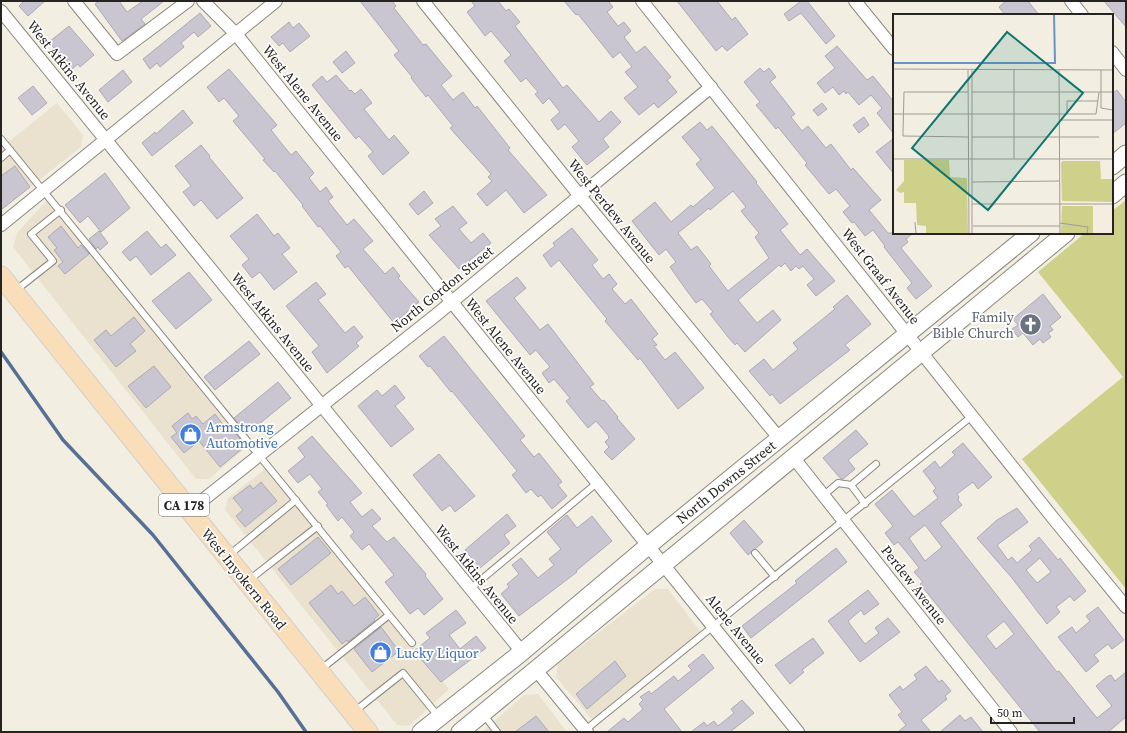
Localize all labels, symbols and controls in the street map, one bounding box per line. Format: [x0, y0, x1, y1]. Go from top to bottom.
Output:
inset map [893, 14, 1113, 234]
street label: West Atkins Avenue [23, 16, 115, 124]
street label: West Alene Avenue [258, 40, 348, 146]
street label: West Perdew Avenue [564, 154, 660, 268]
street label: West Graaf Avenue [837, 224, 925, 328]
street label: North Gordon Street [386, 241, 498, 337]
street label: West Atkins Avenue [227, 268, 319, 376]
street label: West Alene Avenue [461, 293, 551, 399]
place label: Family Bible Church [932, 307, 1015, 343]
church icon: Family Bible Church [1017, 312, 1043, 338]
place label: Armstrong Automotive [206, 417, 278, 453]
shop icon: Armstrong Automotive [178, 422, 204, 448]
street label: North Downs Street [672, 435, 780, 528]
road number: CA 178 [159, 494, 209, 516]
street label: West Atkins Avenue [431, 520, 523, 628]
street label: West Inyokern Road [197, 524, 291, 634]
street label: Perdew Avenue [877, 541, 951, 629]
street label: Alene Avenue [701, 589, 771, 669]
shop icon: Lucky Liquor [368, 640, 394, 666]
place label: Lucky Liquor [396, 643, 479, 663]
scale bar [991, 699, 1074, 725]
text: 50 m [997, 705, 1023, 721]

